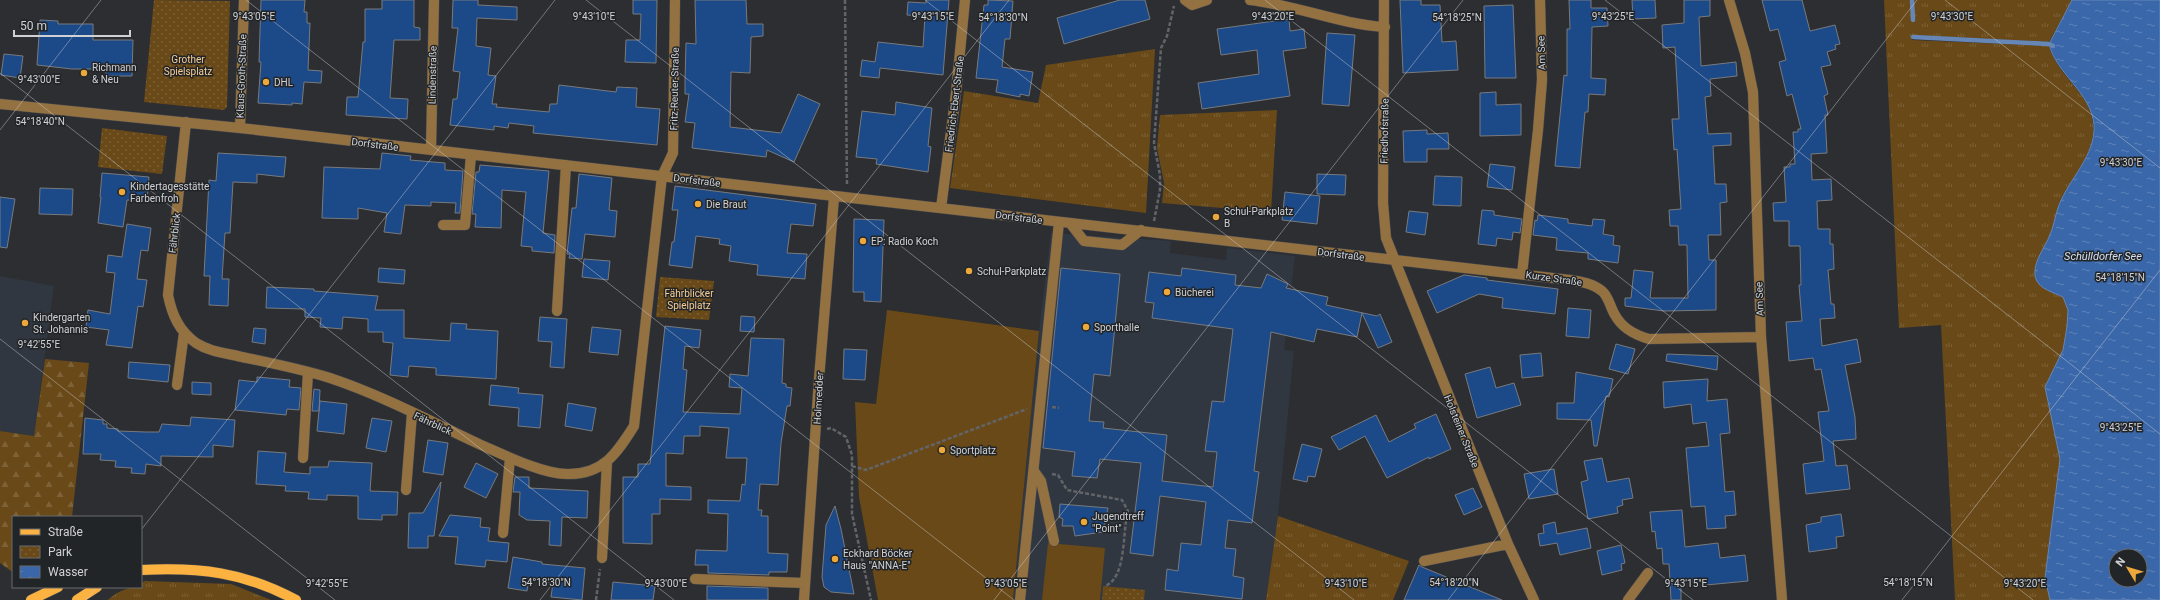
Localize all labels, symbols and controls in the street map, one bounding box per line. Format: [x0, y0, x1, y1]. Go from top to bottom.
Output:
text: 9°43'05"E [233, 11, 276, 22]
text: 9°43'10"E [573, 11, 616, 22]
text: 9°43'15"E [912, 11, 955, 22]
text: 9°43'20"E [1252, 11, 1295, 22]
text: 9°43'25"E [1592, 11, 1635, 22]
text: 9°43'30"E [1931, 11, 1974, 22]
scale bar [14, 12, 130, 38]
text: 54°18'30"N [978, 12, 1028, 23]
text: 54°18'25"N [1432, 12, 1482, 23]
text: 50 m [20, 19, 47, 33]
street label: Klaus-Groth-Straße [235, 34, 248, 118]
street label: Am See [1535, 36, 1548, 70]
street label: Lindenstraße [426, 46, 439, 104]
street label: Fritz-Reuter-Straße [668, 47, 681, 131]
park label: Grother Spielsplatz [164, 54, 212, 77]
street label: Friedrich-Ebert-Straße [943, 55, 966, 153]
place label: Richmann & Neu [92, 62, 137, 85]
marker: Richmann & Neu [79, 68, 89, 78]
text: 9°43'00"E [18, 74, 61, 85]
marker: DHL [261, 77, 271, 87]
place label: DHL [274, 77, 294, 88]
street label: Friedhofstraße [1378, 98, 1391, 164]
text: 54°18'40"N [15, 116, 65, 127]
street label: Dorfstraße [351, 136, 399, 153]
text: 9°43'30"E [2100, 157, 2143, 168]
street label: Dorfstraße [673, 172, 721, 189]
place label: Kindertagesstätte Farbenfroh [130, 181, 209, 204]
marker: Kindertagesstätte Farbenfroh [117, 187, 127, 197]
marker: Die Braut [693, 199, 703, 209]
place label: Die Braut [706, 199, 746, 210]
place label: Schul-Parkplatz B [1224, 206, 1293, 229]
street label: Dorfstraße [995, 209, 1043, 226]
street label: Fährblick [167, 211, 183, 254]
marker: Schul-Parkplatz B [1211, 212, 1221, 222]
marker: EP: Radio Koch [858, 236, 868, 246]
place label: EP: Radio Koch [871, 236, 938, 247]
street label: Dorfstraße [1317, 246, 1365, 263]
water label: Schülldorfer See [2064, 250, 2142, 263]
marker: Schul-Parkplatz [964, 266, 974, 276]
place label: Schul-Parkplatz [977, 266, 1046, 277]
street label: Kurze Straße [1525, 269, 1583, 288]
text: 54°18'15"N [2095, 272, 2145, 283]
street label: Am See [1753, 282, 1766, 316]
marker: Bücherei [1162, 287, 1172, 297]
place label: Bücherei [1175, 287, 1214, 298]
park label: Fährblicker Spielplatz [664, 288, 714, 311]
place label: Kindergarten St. Johannis [33, 312, 90, 335]
marker: Kindergarten St. Johannis [20, 318, 30, 328]
marker: Sporthalle [1081, 322, 1091, 332]
place label: Sporthalle [1094, 322, 1139, 333]
text: 9°42'55"E [18, 339, 61, 350]
street label: Holmredder [812, 371, 825, 425]
street label: Holsteiner Straße [1442, 393, 1481, 469]
street label: Fährblick [412, 410, 454, 437]
text: 9°43'25"E [2100, 422, 2143, 433]
marker: Sportplatz [937, 445, 947, 455]
place label: Sportplatz [950, 445, 996, 456]
place label: Jugendtreff "Point" [1092, 511, 1144, 534]
legend [12, 516, 142, 588]
marker: Jugendtreff "Point" [1079, 517, 1089, 527]
text: Straße [48, 525, 83, 539]
text: Park [48, 545, 73, 559]
place label: Eckhard Böcker Haus "ANNA-E" [843, 548, 913, 571]
north arrow [2108, 548, 2148, 588]
marker: Eckhard Böcker Haus "ANNA-E" [830, 554, 840, 564]
text: N [2113, 555, 2128, 569]
text: Wasser [48, 565, 88, 579]
text: 54°18'30"N [521, 577, 571, 588]
text: 54°18'20"N [1429, 577, 1479, 588]
text: 54°18'15"N [1883, 577, 1933, 588]
text: 9°42'55"E [306, 578, 349, 589]
text: 9°43'00"E [645, 578, 688, 589]
text: 9°43'05"E [985, 578, 1028, 589]
text: 9°43'10"E [1325, 578, 1368, 589]
text: 9°43'15"E [1665, 578, 1708, 589]
text: 9°43'20"E [2004, 578, 2047, 589]

